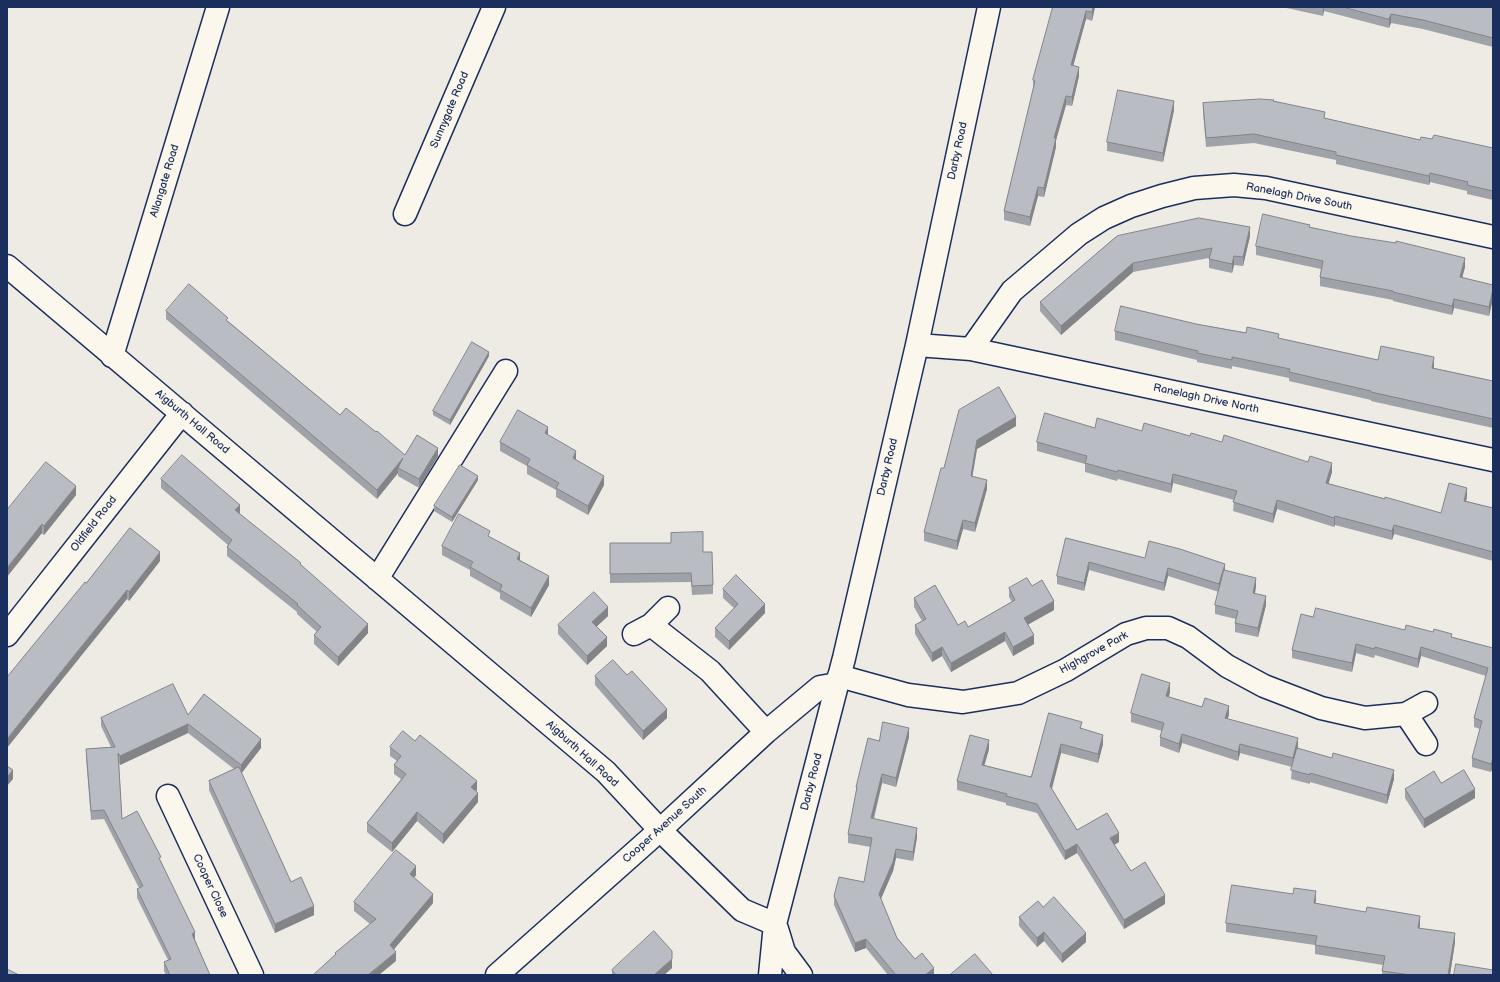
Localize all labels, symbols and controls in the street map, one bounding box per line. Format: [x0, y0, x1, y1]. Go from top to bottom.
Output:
street label: Sunnygate Road [428, 70, 472, 150]
street label: Darby Road [945, 121, 971, 181]
street label: Allangate Road [148, 143, 182, 219]
street label: Ranelagh Drive South [1245, 180, 1353, 214]
street label: Ranelagh Drive North [1152, 381, 1260, 417]
street label: Aigburth Hall Road [152, 387, 232, 457]
street label: Darby Road [875, 437, 901, 497]
street label: Oldfield Road [68, 493, 120, 555]
street label: Highgrove Park [1058, 629, 1130, 677]
street label: Aigburth Hall Road [543, 718, 621, 790]
street label: Darby Road [799, 752, 825, 812]
street label: Cooper Avenue South [620, 784, 710, 866]
street label: Cooper Close [190, 852, 230, 920]

